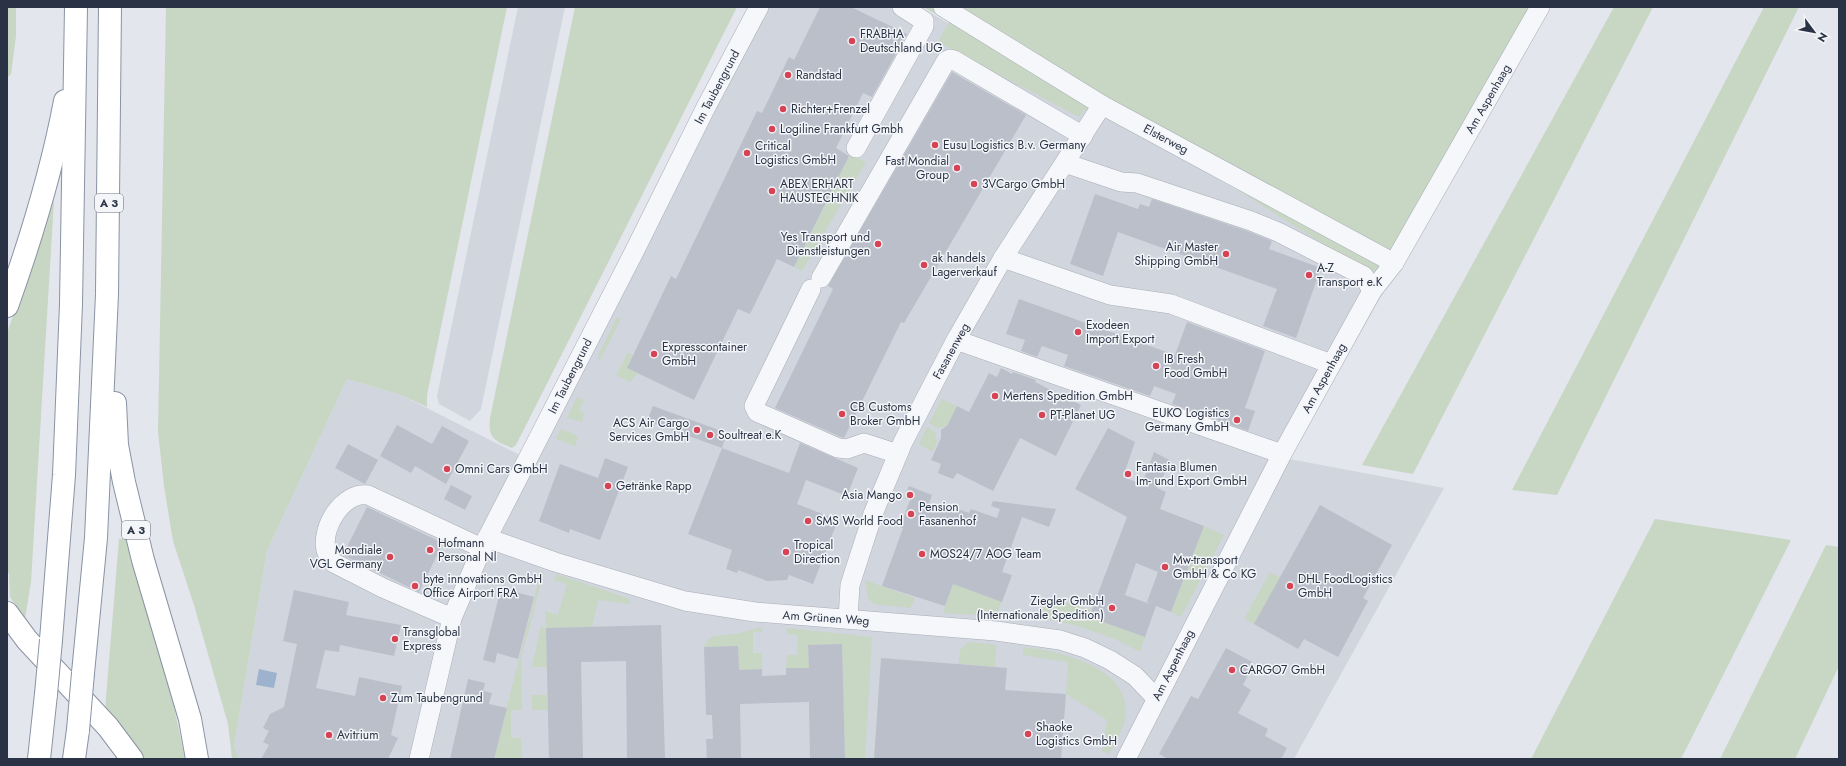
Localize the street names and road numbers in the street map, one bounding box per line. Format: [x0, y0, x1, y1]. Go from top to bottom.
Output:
street label: Im Taubengrund [690, 47, 744, 127]
street label: Am Aspenhaag [1461, 61, 1515, 137]
street label: Elsterweg [1140, 120, 1192, 158]
road number: A 3 [95, 194, 123, 212]
street label: Fasanenweg [928, 320, 974, 382]
street label: Im Taubengrund [543, 335, 597, 417]
street label: Am Aspenhaag [1297, 340, 1351, 416]
road number: A 3 [122, 521, 150, 539]
street label: Am Grünen Weg [782, 606, 870, 630]
street label: Am Aspenhaag [1147, 626, 1199, 704]

